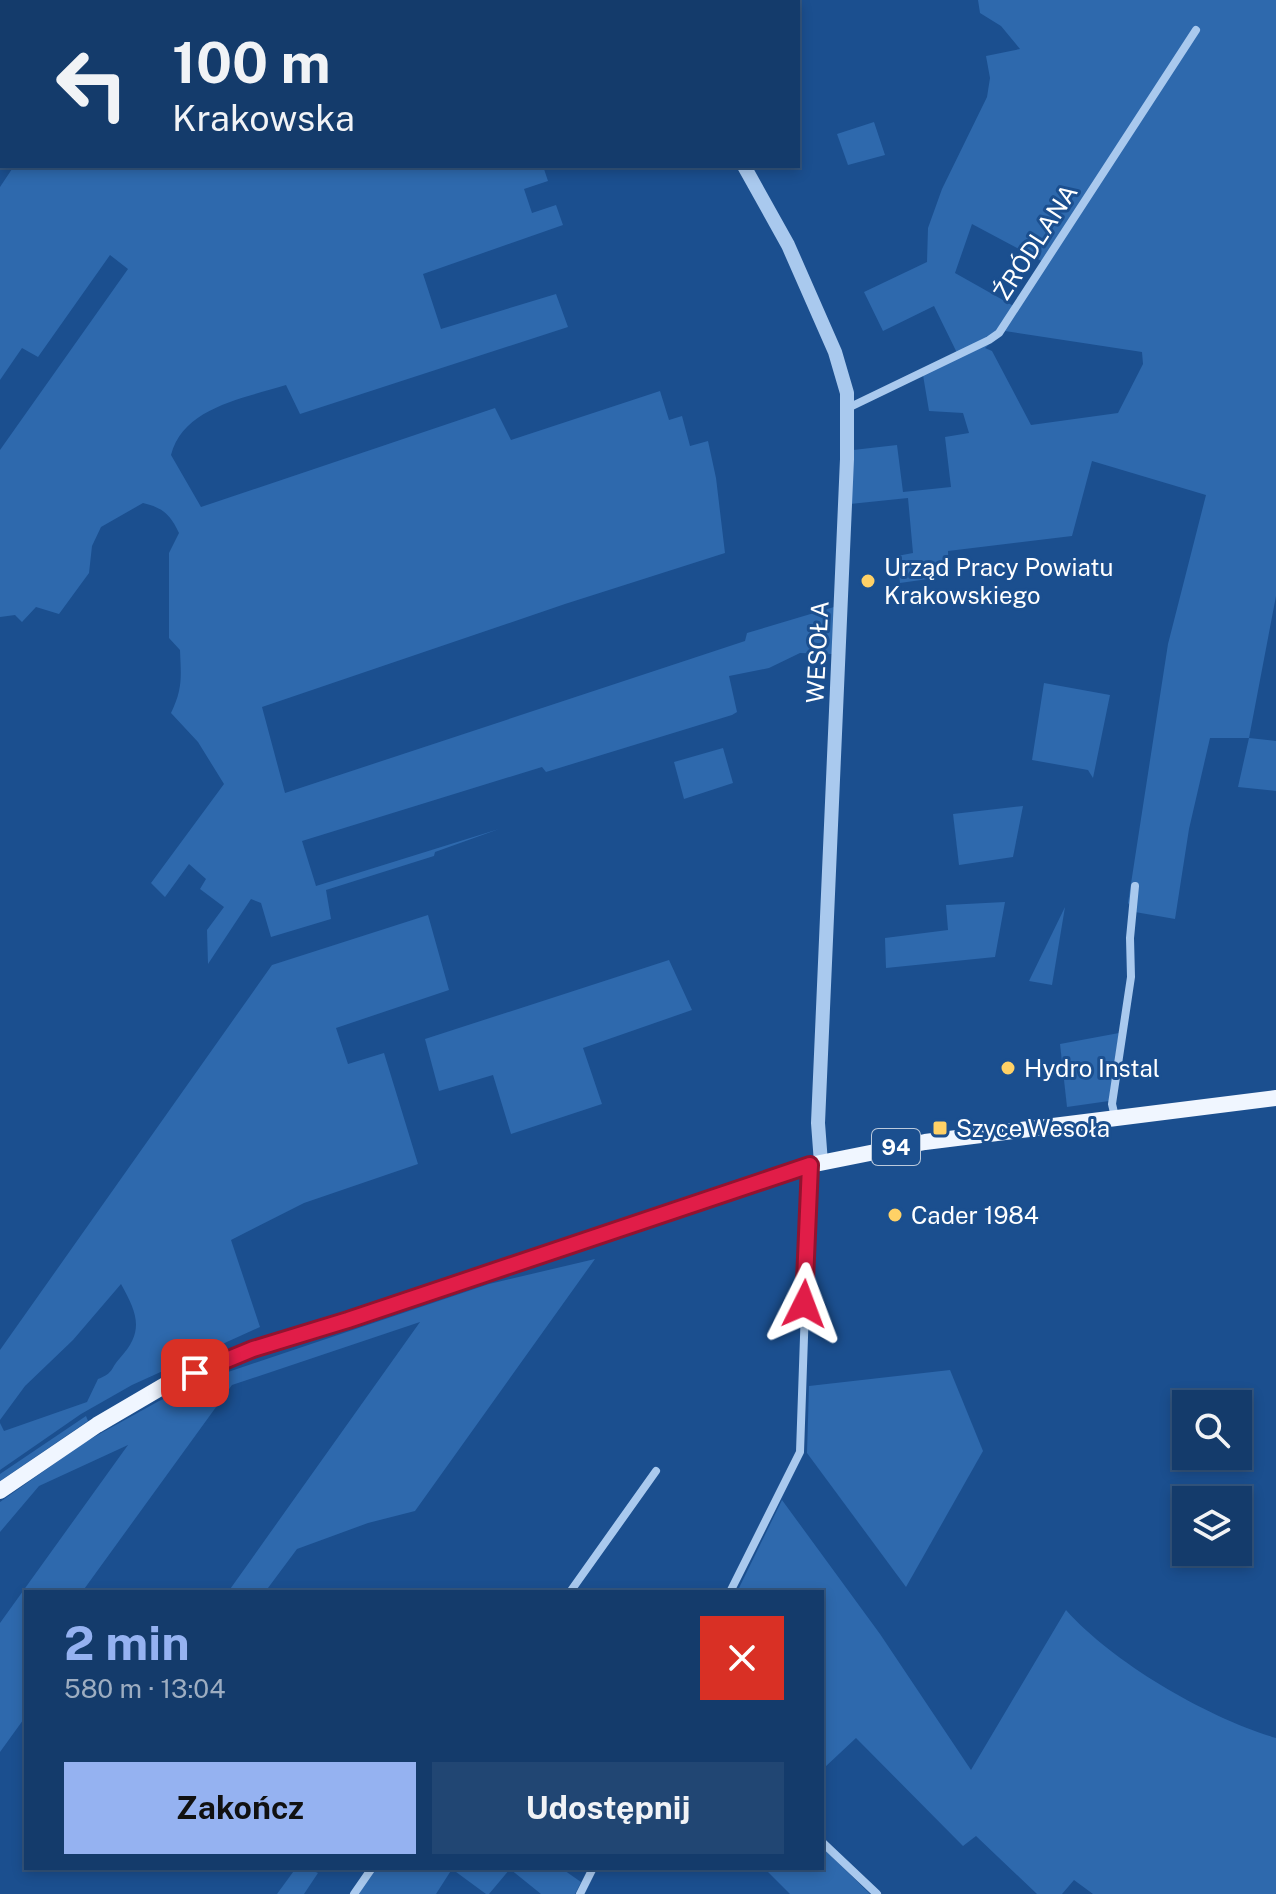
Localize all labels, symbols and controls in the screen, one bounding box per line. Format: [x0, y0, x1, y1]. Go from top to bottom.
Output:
text: 100 m [172, 30, 331, 96]
icon: left [40, 32, 144, 136]
text: Krakowska [172, 97, 355, 139]
street label: ŹRÓDLANA [987, 179, 1083, 305]
place label: Urząd Pracy Powiatu Krakowskiego [884, 553, 1113, 609]
marker: Urząd Pracy Powiatu Krakowskiego [859, 572, 877, 590]
street label: WESOŁA [800, 600, 834, 704]
place label: Hydro Instal [1024, 1054, 1160, 1082]
marker: Hydro Instal [999, 1059, 1017, 1077]
place label: Szyce Wesoła [956, 1114, 1110, 1142]
marker: Szyce Wesoła [931, 1119, 949, 1137]
road number: 94 [872, 1129, 920, 1165]
place label: Cader 1984 [911, 1201, 1039, 1229]
marker: Cader 1984 [886, 1206, 904, 1224]
position arrow [762, 1262, 846, 1346]
pin [161, 1339, 229, 1407]
icon: arrive [173, 1351, 217, 1395]
map controls [1172, 1390, 1252, 1566]
button: search [1172, 1390, 1252, 1470]
button: layers [1172, 1486, 1252, 1566]
text: 2 min [64, 1614, 190, 1671]
button: close [700, 1616, 784, 1700]
text: 580 m · 13:04 [64, 1673, 226, 1704]
button: Zakończ [64, 1762, 416, 1854]
button: Udostępnij [432, 1762, 784, 1854]

